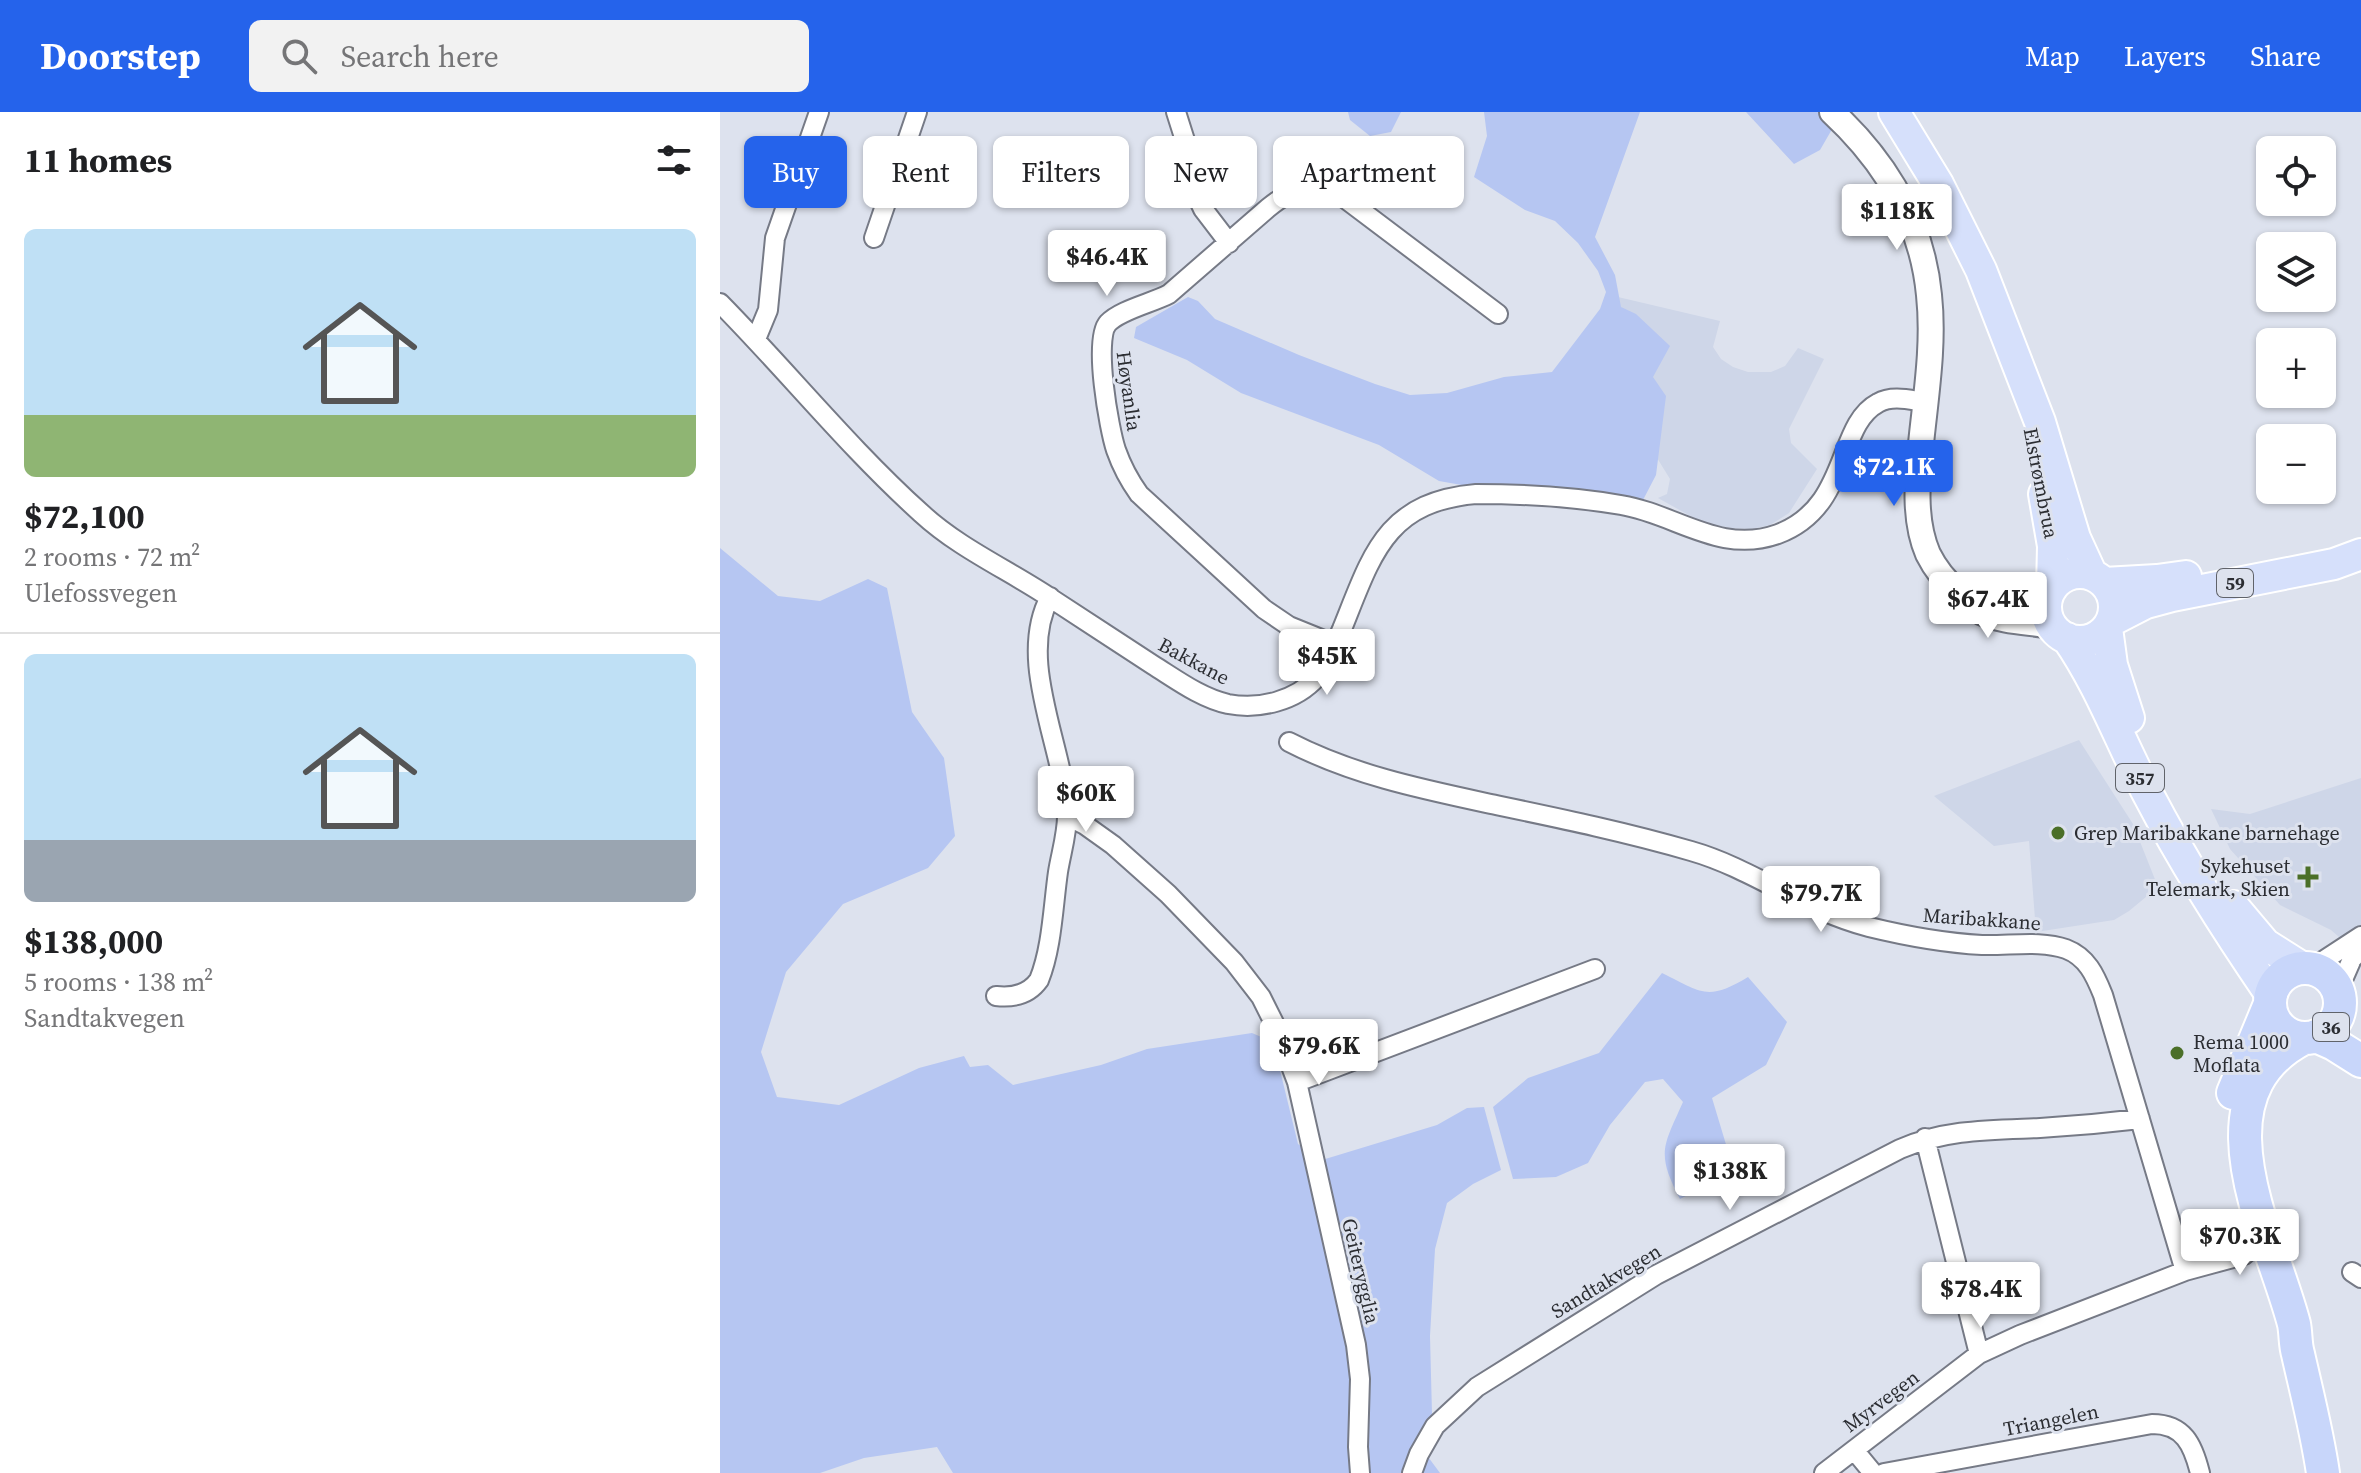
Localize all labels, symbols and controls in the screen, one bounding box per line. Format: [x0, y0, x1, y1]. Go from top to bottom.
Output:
search box [249, 20, 809, 92]
text: Doorstep [40, 30, 201, 82]
icon: search [277, 34, 321, 78]
text: Search here [341, 36, 499, 77]
text: Map [2025, 37, 2080, 75]
text: Layers [2124, 37, 2206, 75]
text: Share [2250, 37, 2321, 75]
chip: Buy [744, 136, 847, 208]
chip: Rent [863, 136, 977, 208]
chip: Filters [993, 136, 1129, 208]
chip: New [1145, 136, 1257, 208]
chip: Apartment [1273, 136, 1464, 208]
map controls [2256, 136, 2336, 504]
button: locate [2256, 136, 2336, 216]
text: 11 homes [24, 137, 172, 183]
icon: filters [652, 138, 696, 182]
pin: $118K [1841, 184, 1953, 252]
text: $118K [1860, 192, 1934, 228]
pin: $46.4K [1042, 230, 1172, 298]
button: layers [2256, 232, 2336, 312]
text: $46.4K [1066, 238, 1148, 274]
icon: home [288, 281, 432, 425]
button: + [2256, 328, 2336, 408]
street label: Høyanlia [1110, 349, 1149, 434]
button: − [2256, 424, 2336, 504]
street label: Elstrømbrua [2017, 425, 2066, 542]
pin: $72.1K [1829, 440, 1959, 508]
text: $72.1K [1853, 448, 1935, 484]
text: $72,100 [24, 493, 145, 539]
text: 2 rooms · 72 m² [24, 539, 200, 575]
road number: 59 [2217, 569, 2253, 597]
pin: $67.4K [1923, 572, 2053, 640]
text: Ulefossvegen [24, 575, 177, 611]
text: $67.4K [1947, 580, 2029, 616]
pin: $45K [1280, 629, 1374, 697]
street label: Bakkane [1153, 631, 1235, 691]
text: $45K [1297, 637, 1357, 673]
icon: home [288, 706, 432, 850]
road number: 357 [2116, 764, 2164, 792]
pin: $60K [1039, 766, 1133, 834]
text: $60K [1056, 774, 1116, 810]
place label: Grep Maribakkane barnehage [2074, 819, 2340, 847]
marker: Grep Maribakkane barnehage [2049, 824, 2067, 842]
place label: Sykehuset Telemark, Skien [2146, 852, 2290, 903]
pin: $79.7K [1756, 866, 1886, 934]
marker: Sykehuset Telemark, Skien [2297, 866, 2319, 888]
text: $79.7K [1780, 874, 1862, 910]
street label: Maribakkane [1922, 901, 2042, 937]
text: $138,000 [24, 918, 163, 964]
text: 5 rooms · 138 m² [24, 964, 213, 1000]
text: Sandtakvegen [24, 1000, 185, 1036]
road number: 36 [2313, 1013, 2349, 1041]
pin: $79.6K [1254, 1019, 1384, 1087]
text: $79.6K [1278, 1027, 1360, 1063]
place label: Rema 1000 Moflata [2193, 1028, 2289, 1079]
marker: Rema 1000 Moflata [2168, 1044, 2186, 1062]
pin: $138K [1674, 1144, 1786, 1212]
text: $138K [1693, 1152, 1767, 1188]
pin: $70.3K [2175, 1209, 2305, 1277]
street label: Geiterygglia [1335, 1216, 1387, 1327]
text: $70.3K [2199, 1217, 2281, 1253]
street label: Sandtakvegen [1546, 1237, 1666, 1325]
pin: $78.4K [1916, 1262, 2046, 1330]
text: $78.4K [1940, 1270, 2022, 1306]
street label: Myrvegen [1837, 1363, 1925, 1439]
street label: Triangelen [2001, 1397, 2101, 1443]

